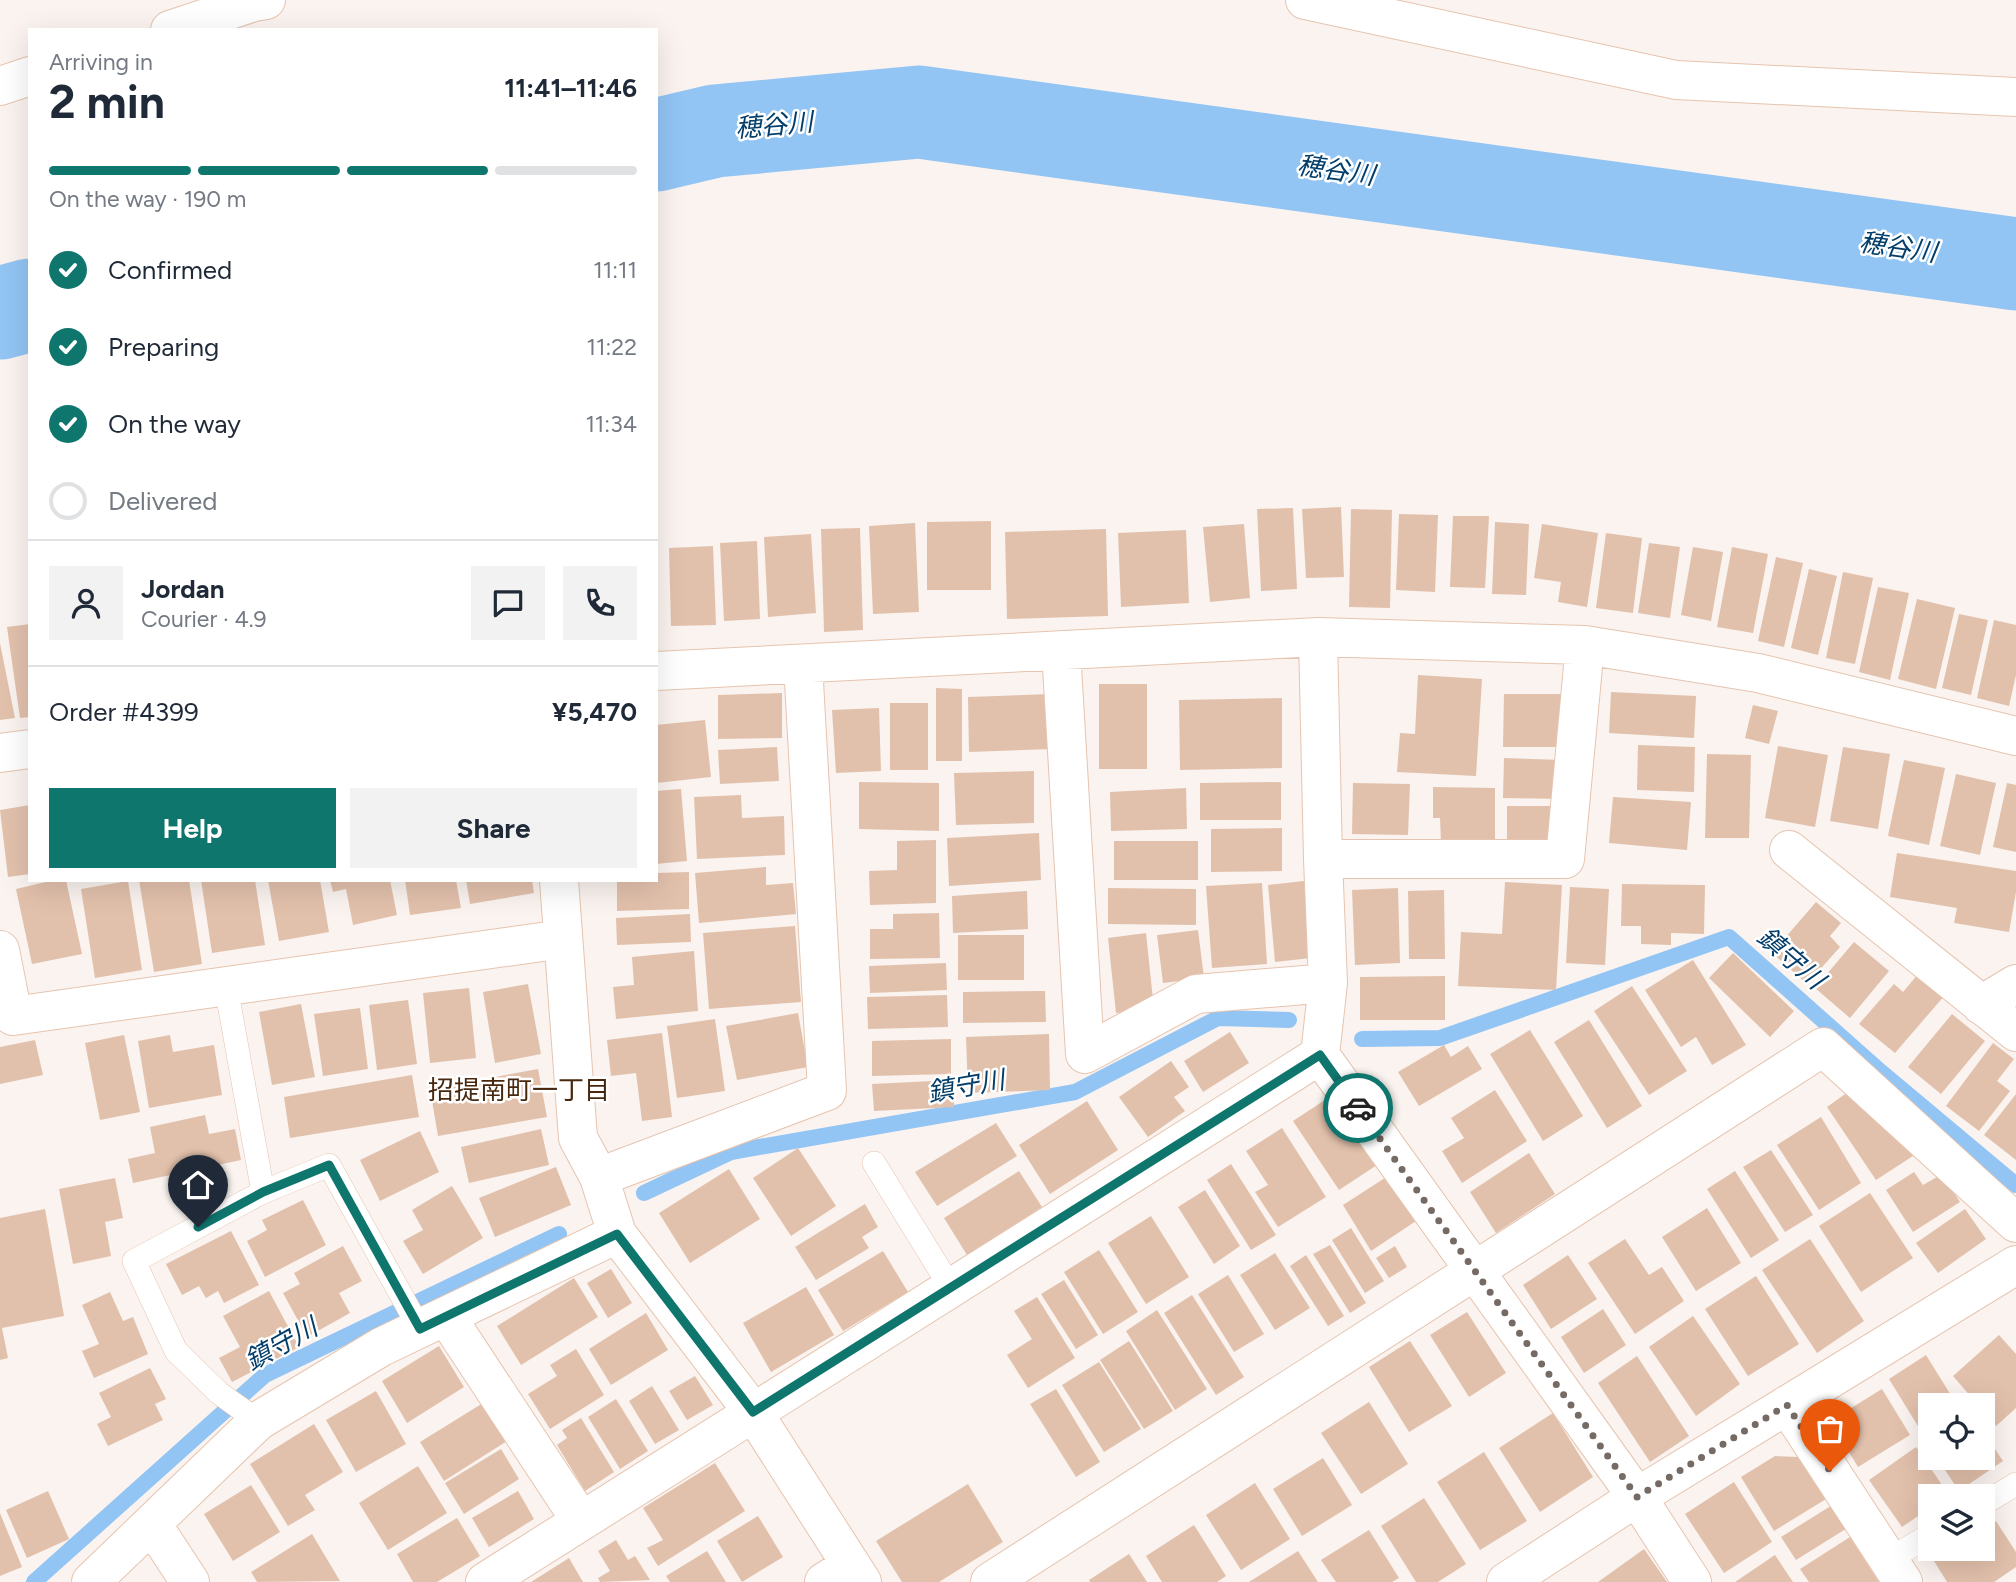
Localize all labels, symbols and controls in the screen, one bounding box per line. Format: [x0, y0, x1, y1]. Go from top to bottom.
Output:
text: Arriving in [49, 48, 153, 76]
text: 11:41–11:46 [504, 72, 637, 104]
text: 2 min [49, 74, 165, 130]
water label: 穂谷川 [734, 105, 817, 144]
water label: 穂谷川 [1295, 149, 1380, 192]
text: On the way · 190 m [49, 185, 246, 213]
water label: 穂谷川 [1857, 226, 1942, 269]
icon: check [49, 251, 87, 289]
text: Confirmed [108, 254, 232, 286]
text: 11:11 [593, 256, 637, 284]
icon: check [49, 328, 87, 366]
text: Preparing [108, 331, 219, 363]
text: 11:22 [586, 333, 637, 361]
icon: check [49, 405, 87, 443]
text: On the way [108, 408, 241, 440]
text: 11:34 [585, 410, 637, 438]
text: Delivered [108, 485, 217, 517]
button: person [49, 566, 123, 640]
button: chat [471, 566, 545, 640]
button: phone [563, 566, 637, 640]
text: Jordan [141, 573, 224, 605]
text: Courier · 4.9 [141, 605, 267, 633]
text: Order #4399 [49, 696, 199, 728]
text: ¥5,470 [552, 696, 637, 728]
button: Help [49, 788, 336, 868]
button: Share [350, 788, 637, 868]
water label: 鎮守川 [1751, 920, 1833, 998]
water label: 鎮守川 [925, 1063, 1010, 1109]
courier [1323, 1073, 1393, 1143]
district label: 招提南町一丁目 [428, 1074, 610, 1106]
icon: car [1339, 1089, 1377, 1127]
pin [168, 1155, 228, 1227]
icon: home [179, 1166, 217, 1204]
water label: 鎮守川 [239, 1310, 325, 1377]
map controls [1918, 1393, 1995, 1561]
button: locate [1918, 1393, 1995, 1470]
pin [1800, 1399, 1860, 1471]
icon: bag [1811, 1410, 1849, 1448]
button: layers [1918, 1484, 1995, 1561]

